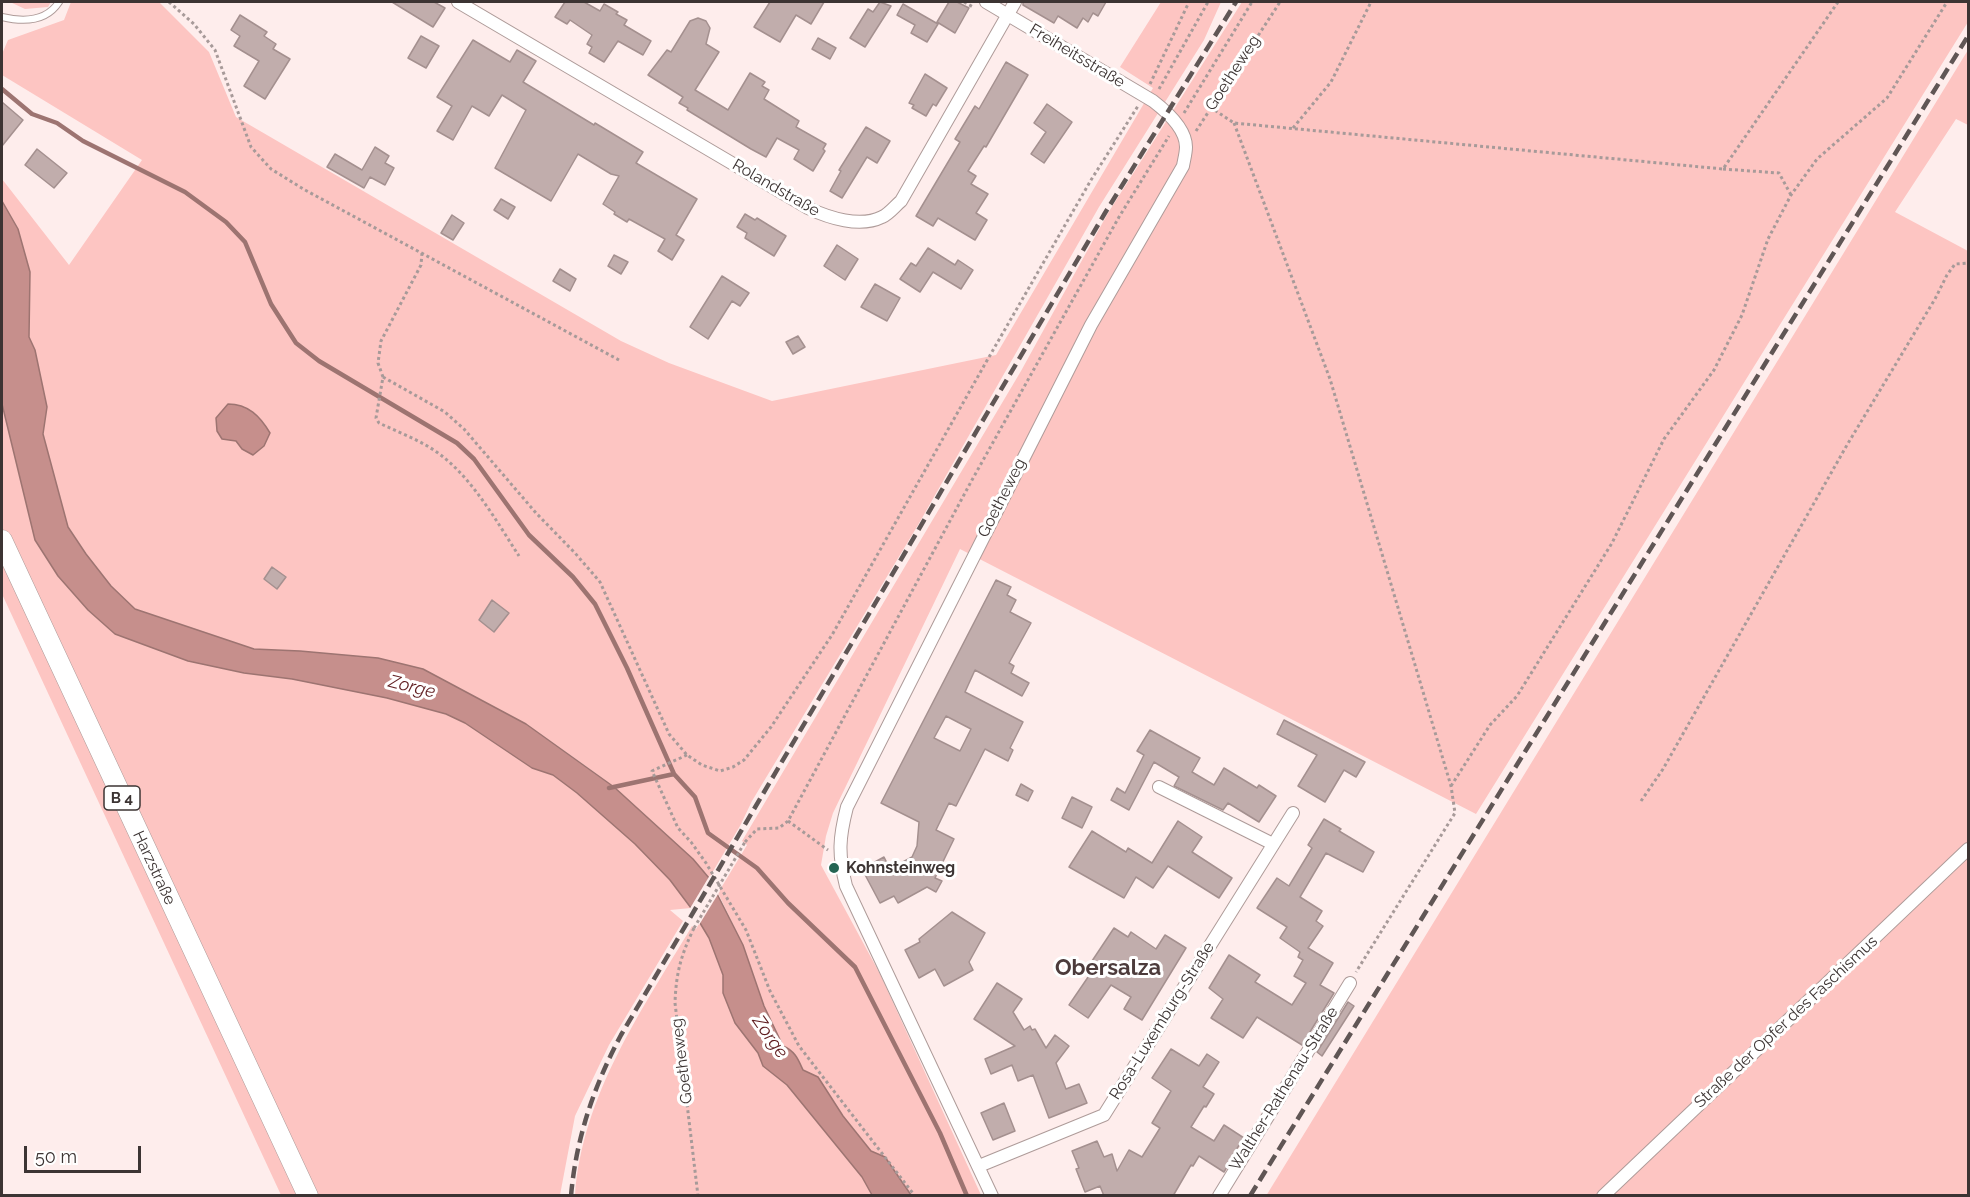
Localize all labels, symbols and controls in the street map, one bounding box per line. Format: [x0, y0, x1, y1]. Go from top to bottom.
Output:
street label: Freiheitsstraße [1026, 20, 1128, 92]
street label: Goetheweg [1201, 32, 1265, 114]
street label: Rolandstraße [729, 155, 823, 221]
street label: Goetheweg [974, 455, 1030, 541]
water label: Zorge [387, 671, 437, 703]
road number: B 4 [104, 786, 140, 810]
street label: Harzstraße [128, 828, 180, 908]
place label: Kohnsteinweg [846, 858, 955, 878]
marker: Kohnsteinweg [827, 861, 841, 875]
street label: Straße der Opfer des Faschismus [1690, 932, 1882, 1112]
street label: Rosa-Luxemburg-Straße [1106, 939, 1218, 1103]
district label: Obersalza [1055, 955, 1161, 981]
street label: Walther-Rathenau-Straße [1226, 1004, 1342, 1174]
water label: Zorge [748, 1012, 792, 1062]
street label: Goetheweg [667, 1017, 697, 1105]
scale bar [27, 1134, 144, 1172]
text: 50 m [35, 1146, 77, 1167]

